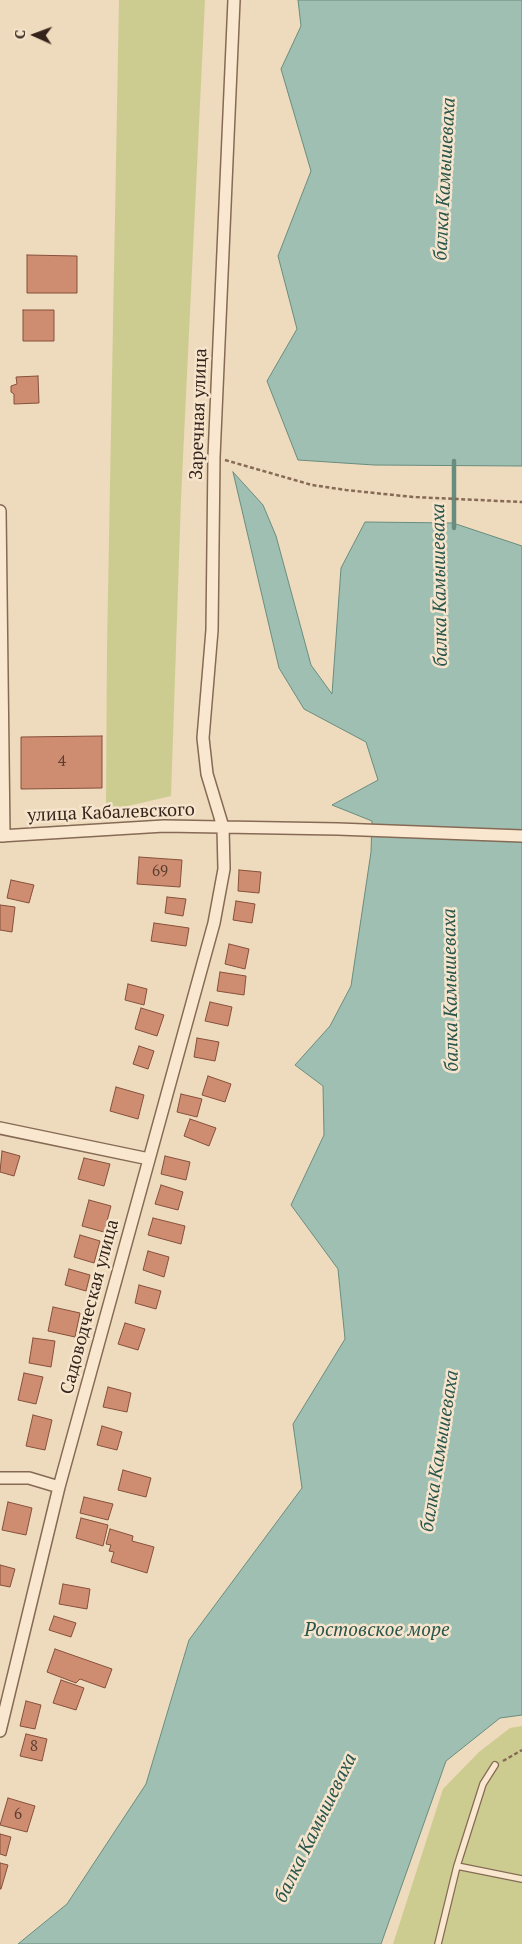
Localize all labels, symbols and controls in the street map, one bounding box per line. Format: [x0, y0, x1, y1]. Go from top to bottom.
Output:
north arrow [10, 10, 60, 60]
text: С [10, 30, 29, 39]
water label: балка Камышеваха [429, 97, 461, 261]
street label: Заречная улица [186, 348, 212, 480]
water label: балка Камышеваха [427, 503, 453, 667]
house number: 4 [58, 753, 66, 771]
street label: улица Кабалевского [27, 799, 195, 827]
house number: 69 [152, 863, 168, 881]
water label: балка Камышеваха [438, 908, 464, 1072]
street label: Садоводческая улица [56, 1217, 124, 1397]
water label: балка Камышеваха [416, 1369, 464, 1533]
water label: Ростовское море [304, 1620, 450, 1642]
house number: 8 [30, 1738, 38, 1756]
water label: балка Камышеваха [270, 1750, 362, 1906]
house number: 6 [14, 1806, 22, 1824]

